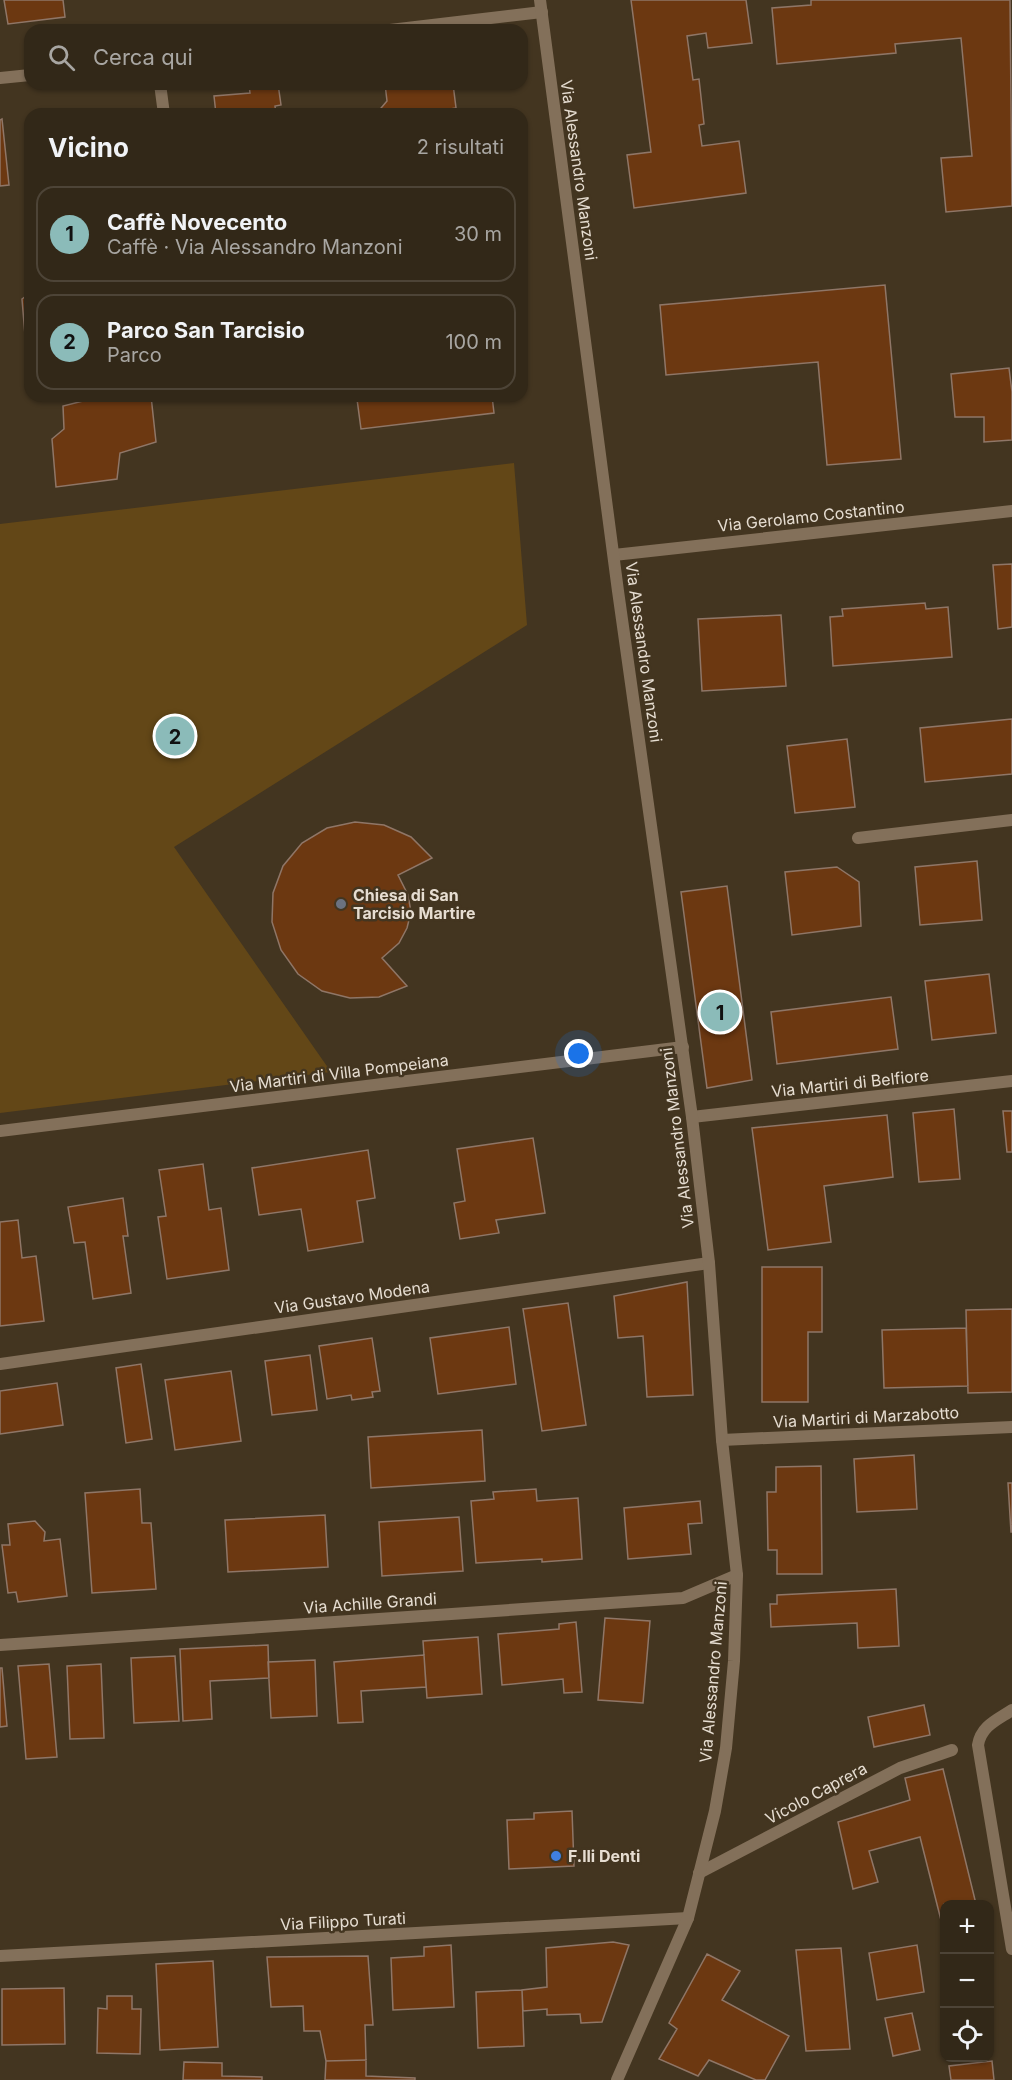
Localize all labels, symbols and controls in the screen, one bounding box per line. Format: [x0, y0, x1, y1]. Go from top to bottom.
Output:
search box [24, 24, 528, 90]
icon: search [45, 41, 78, 74]
text: Cerca qui [93, 44, 193, 70]
street label: Via Alessandro Manzoni [556, 78, 602, 262]
text: Vicino [48, 132, 129, 163]
text: 2 risultati [417, 135, 504, 159]
text: Caffè Novecento [107, 209, 287, 235]
text: 1 [65, 222, 74, 246]
text: 30 m [454, 222, 502, 246]
text: Caffè · Via Alessandro Manzoni [107, 235, 403, 259]
text: Parco San Tarcisio [107, 317, 305, 343]
text: 2 [63, 330, 76, 354]
text: 100 m [445, 330, 502, 354]
text: Parco [107, 343, 162, 367]
street label: Via Gerolamo Costantino [717, 496, 905, 536]
street label: Via Alessandro Manzoni [621, 560, 667, 744]
pin: 2 [156, 714, 195, 758]
place label: Chiesa di San Tarcisio Martire [353, 885, 475, 923]
marker: Chiesa di San Tarcisio Martire [334, 897, 348, 911]
pin: 1 [700, 990, 740, 1034]
your location [564, 1039, 593, 1068]
street label: Via Alessandro Manzoni [656, 1046, 698, 1230]
street label: Via Martiri di Villa Pompeiana [228, 1050, 450, 1096]
street label: Via Martiri di Belfiore [770, 1065, 930, 1101]
street label: Via Gustavo Modena [273, 1276, 431, 1318]
street label: Via Martiri di Marzabotto [772, 1402, 960, 1432]
street label: Via Alessandro Manzoni [695, 1580, 731, 1764]
street label: Via Achille Grandi [303, 1588, 437, 1618]
street label: Vicolo Caprera [762, 1758, 870, 1828]
place label: F.lli Denti [568, 1846, 640, 1866]
marker: F.lli Denti [549, 1849, 563, 1863]
map controls [940, 1900, 994, 2062]
button: + [940, 1900, 994, 1954]
street label: Via Filippo Turati [280, 1908, 406, 1934]
button: − [940, 1954, 994, 2008]
button: locate [940, 2008, 994, 2062]

